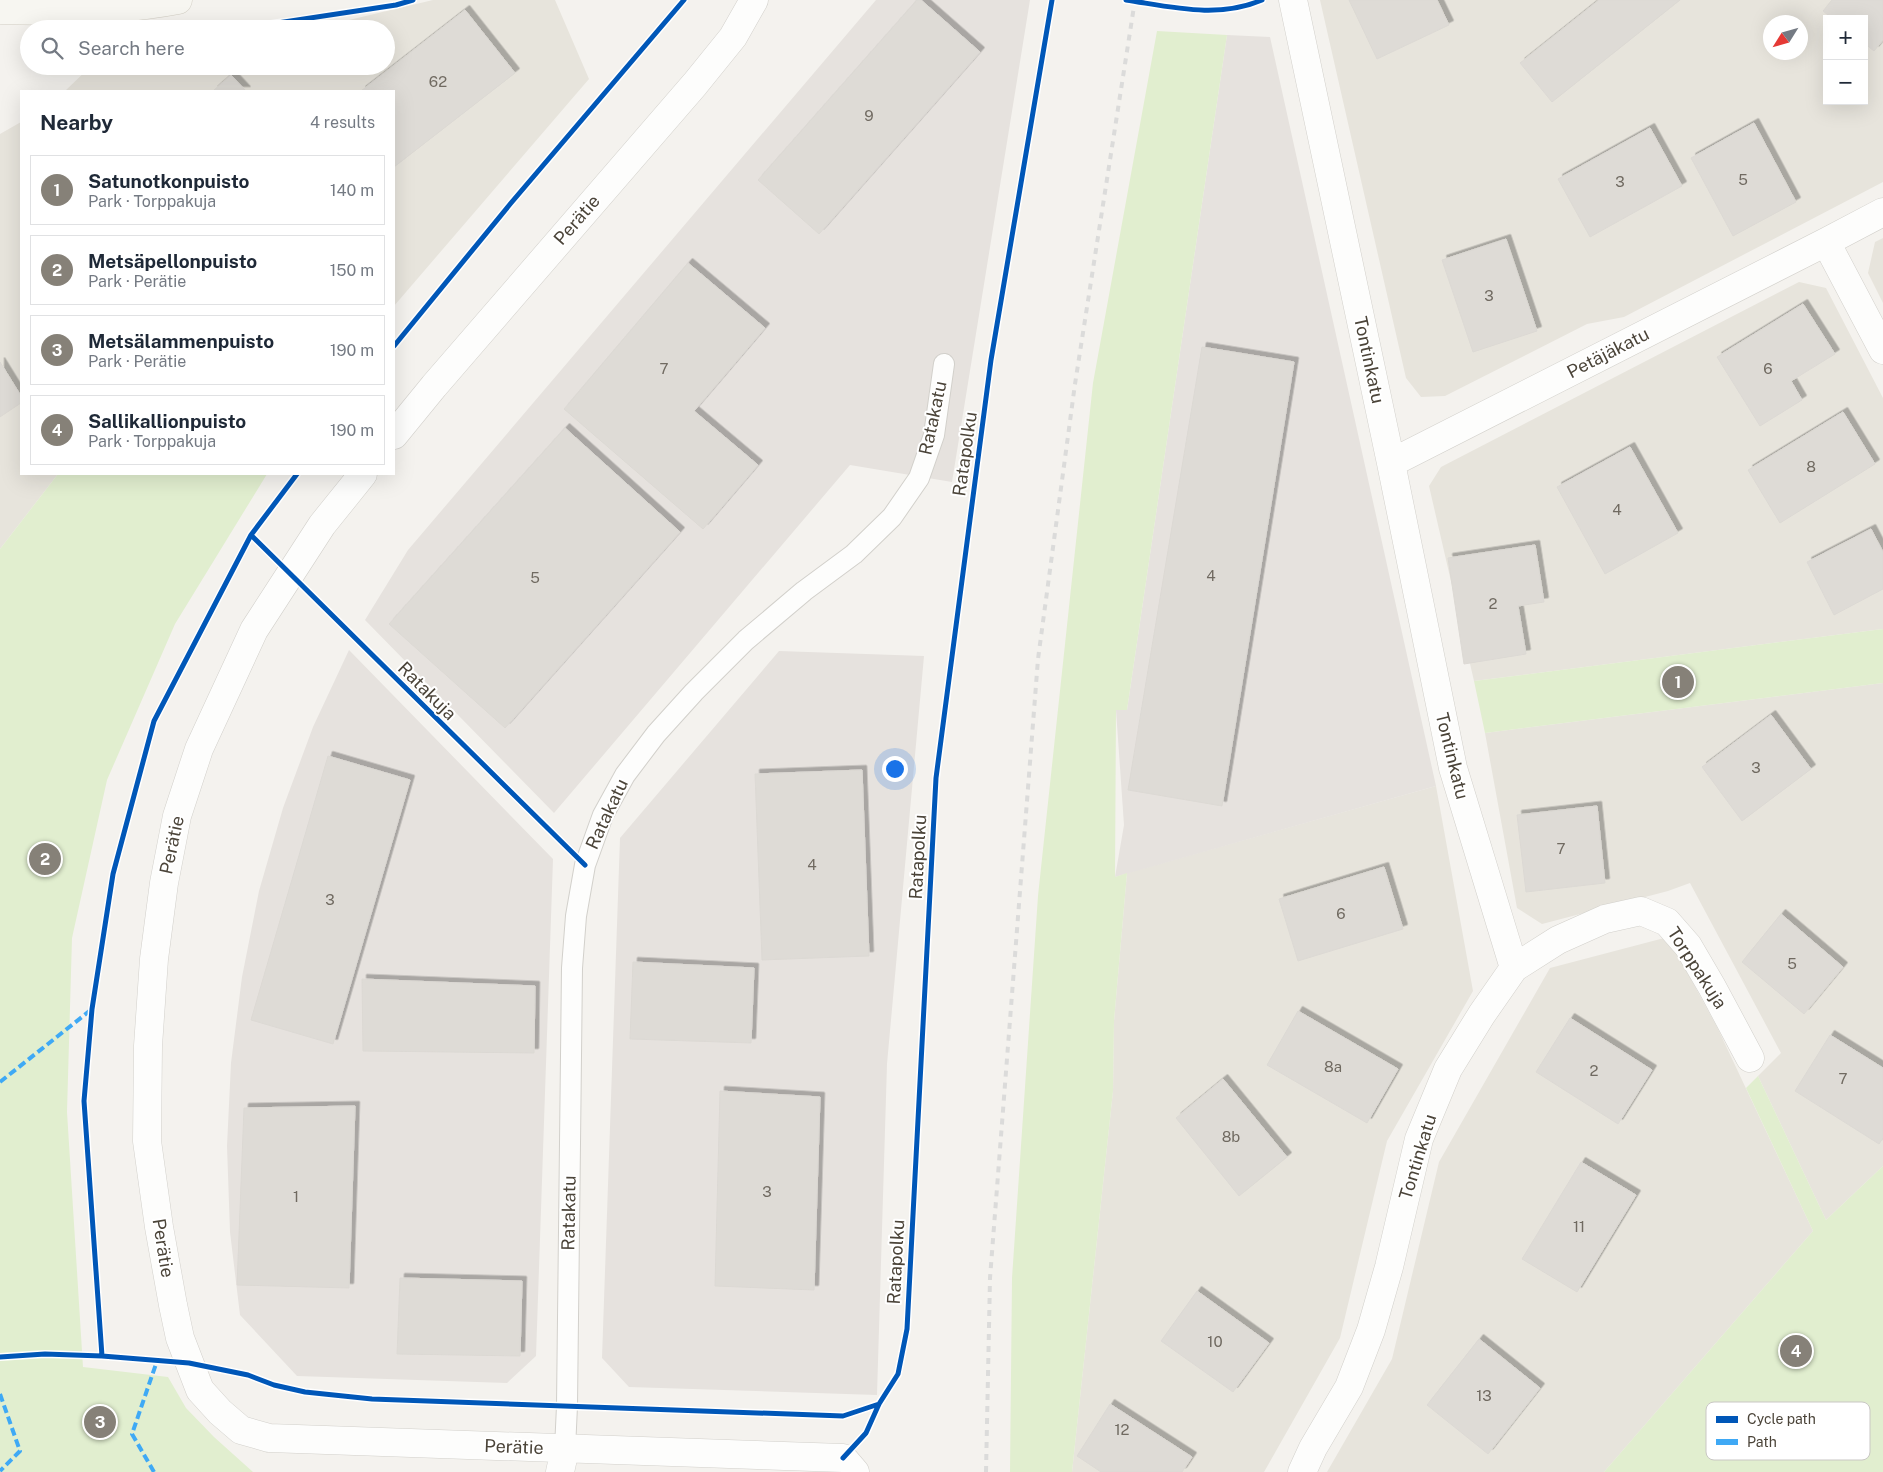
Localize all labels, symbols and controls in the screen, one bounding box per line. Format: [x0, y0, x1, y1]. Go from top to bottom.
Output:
north arrow [1763, 15, 1808, 60]
map controls [1823, 15, 1868, 105]
button: + [1823, 15, 1868, 60]
search box [20, 20, 395, 75]
icon: search [38, 34, 66, 62]
text: Search here [78, 37, 185, 59]
button: − [1823, 60, 1868, 105]
house number: 62 [429, 73, 447, 90]
house number: 9 [864, 107, 874, 124]
text: Nearby [40, 110, 113, 135]
text: 4 results [310, 113, 375, 132]
text: Satunotkonpuisto [88, 170, 250, 192]
house number: 5 [1738, 171, 1748, 188]
house number: 3 [1615, 173, 1625, 190]
text: 1 [54, 181, 60, 200]
text: 140 m [330, 181, 374, 200]
street label: Perätie [549, 190, 604, 249]
text: Park · Torppakuja [88, 192, 216, 211]
text: Metsäpellonpuisto [88, 250, 257, 272]
text: 2 [52, 261, 62, 280]
text: 150 m [330, 261, 374, 280]
text: Park · Perätie [88, 272, 186, 291]
house number: 3 [1484, 287, 1494, 304]
street label: Tontinkatu [1350, 314, 1389, 405]
street label: Petäjäkatu [1563, 323, 1652, 382]
text: Metsälammenpuisto [88, 330, 274, 352]
text: 3 [52, 341, 62, 360]
text: 190 m [330, 341, 374, 360]
text: Park · Perätie [88, 352, 186, 371]
house number: 7 [659, 360, 669, 377]
house number: 6 [1763, 360, 1773, 377]
street label: Ratakatu [914, 379, 951, 457]
text: Sallikallionpuisto [88, 410, 246, 432]
street label: Ratapolku [948, 410, 981, 498]
text: 4 [52, 421, 62, 440]
text: 190 m [330, 421, 374, 440]
text: Park · Torppakuja [88, 432, 216, 451]
house number: 8 [1806, 458, 1816, 475]
house number: 4 [1612, 501, 1622, 518]
house number: 4 [1206, 567, 1216, 584]
house number: 5 [530, 569, 540, 586]
house number: 2 [1489, 595, 1498, 612]
street label: Ratakuja [394, 657, 461, 724]
pin: 1 [1662, 663, 1694, 701]
street label: Tontinkatu [1432, 710, 1473, 801]
your location [882, 756, 908, 782]
house number: 3 [1751, 759, 1761, 776]
street label: Ratakatu [581, 775, 632, 852]
street label: Perätie [155, 814, 188, 876]
street label: Ratapolku [905, 814, 930, 900]
pin: 2 [29, 840, 61, 878]
house number: 7 [1556, 840, 1566, 857]
house number: 4 [807, 856, 817, 873]
house number: 3 [325, 891, 335, 908]
house number: 6 [1336, 905, 1346, 922]
street label: Torppakuja [1663, 923, 1732, 1012]
house number: 5 [1787, 955, 1797, 972]
house number: 8a [1324, 1058, 1342, 1075]
house number: 2 [1590, 1062, 1599, 1079]
house number: 7 [1838, 1070, 1848, 1087]
street label: Tontinkatu [1395, 1112, 1440, 1202]
house number: 8b [1222, 1128, 1240, 1145]
street label: Ratakatu [557, 1175, 580, 1251]
house number: 3 [762, 1183, 772, 1200]
house number: 1 [293, 1188, 299, 1205]
street label: Perätie [148, 1217, 179, 1279]
house number: 11 [1573, 1218, 1585, 1235]
street label: Ratapolku [883, 1219, 908, 1305]
pin: 4 [1780, 1332, 1812, 1370]
house number: 10 [1207, 1333, 1223, 1350]
house number: 13 [1476, 1387, 1492, 1404]
legend [1706, 1402, 1870, 1460]
pin: 3 [84, 1403, 116, 1441]
text: Cycle path [1747, 1411, 1816, 1427]
house number: 12 [1114, 1421, 1130, 1438]
text: Path [1747, 1434, 1777, 1450]
street label: Perätie [484, 1435, 544, 1458]

